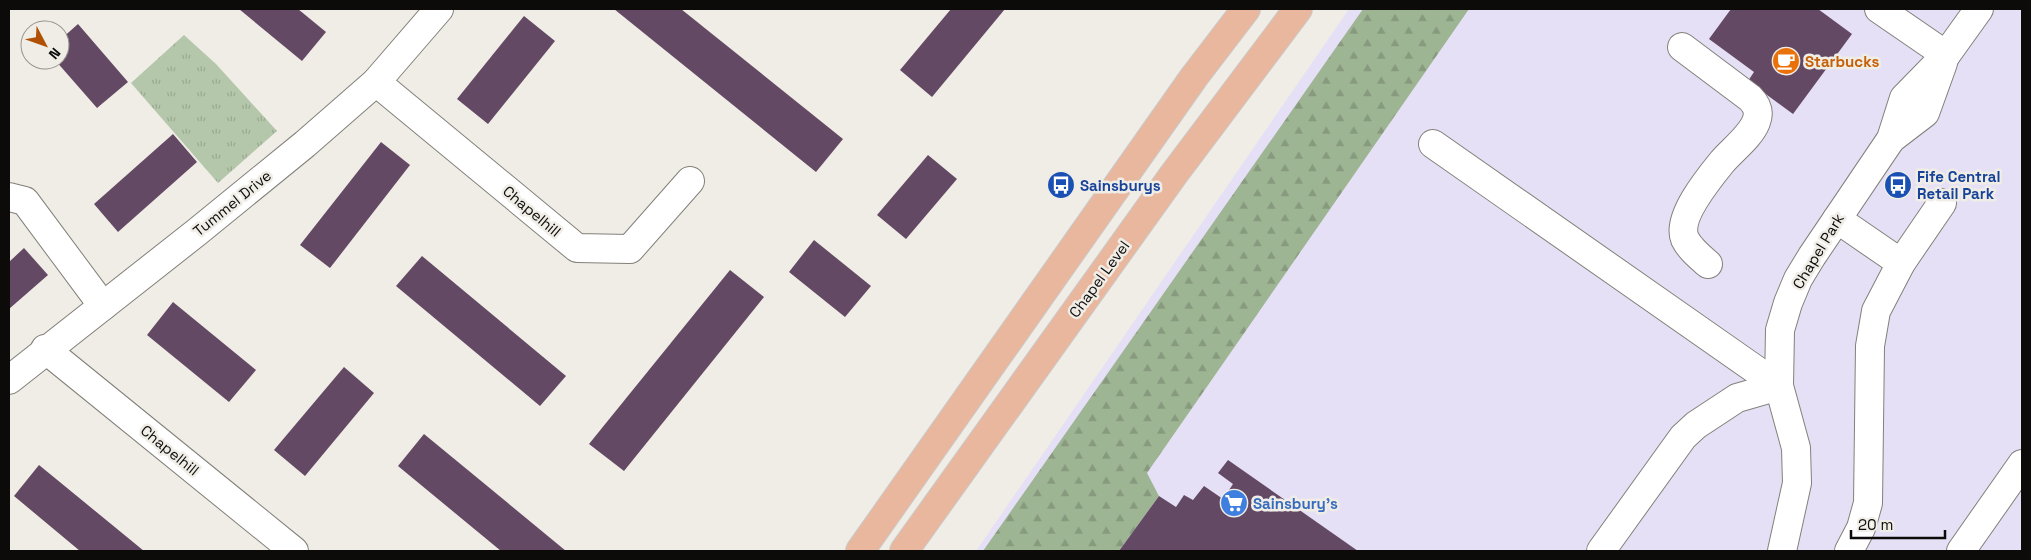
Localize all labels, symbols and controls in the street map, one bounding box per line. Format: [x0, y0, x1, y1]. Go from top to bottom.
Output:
north arrow [20, 20, 70, 70]
text: N [45, 44, 65, 63]
cafe icon: Starbucks [1771, 46, 1801, 76]
place label: Starbucks [1805, 52, 1879, 71]
street label: Tummel Drive [189, 166, 275, 240]
place label: Fife Central Retail Park [1917, 167, 2000, 203]
bus stop icon: Sainsburys [1046, 170, 1076, 200]
bus stop icon: Fife Central Retail Park [1883, 170, 1913, 200]
place label: Sainsburys [1080, 176, 1161, 195]
street label: Chapelhill [499, 181, 565, 241]
street label: Chapel Park [1788, 210, 1848, 292]
street label: Chapel Level [1065, 237, 1133, 321]
street label: Chapelhill [137, 421, 203, 479]
supermarket icon: Sainsbury's [1219, 488, 1249, 518]
place label: Sainsbury's [1253, 494, 1338, 513]
scale bar [1851, 508, 1945, 540]
text: 20 m [1858, 515, 1893, 534]

